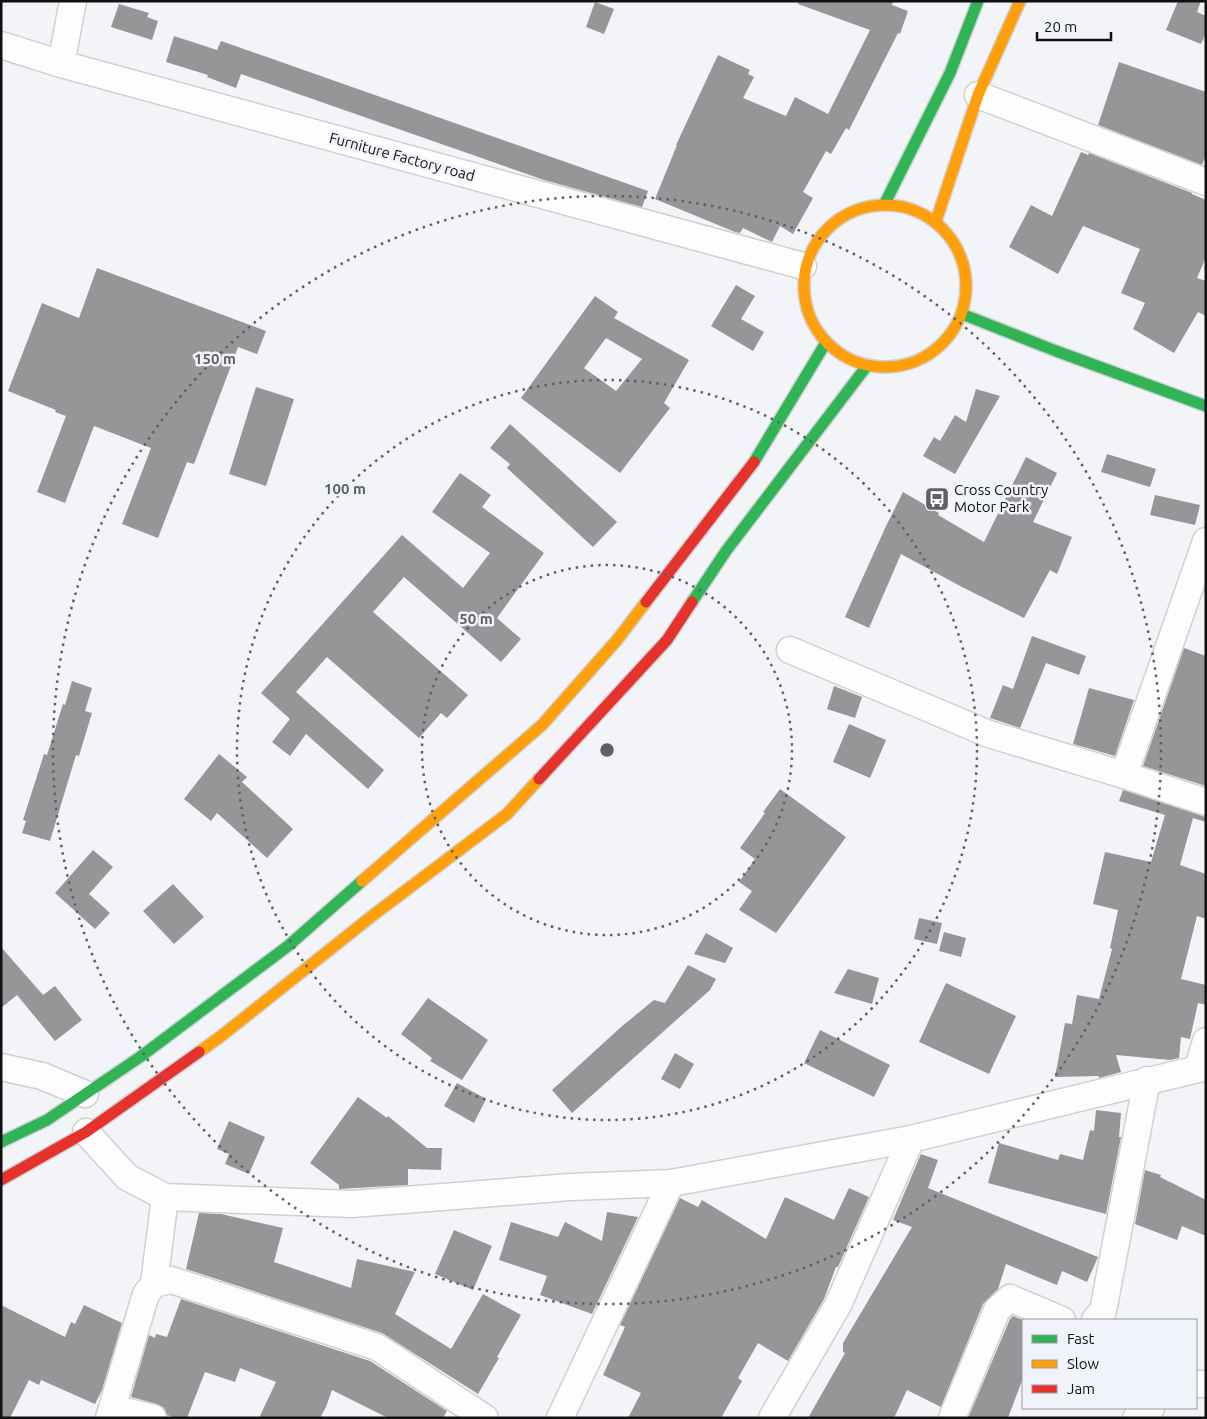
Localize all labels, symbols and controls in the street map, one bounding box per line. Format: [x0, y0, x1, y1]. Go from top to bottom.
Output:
scale bar [1037, 10, 1111, 42]
text: 20 m [1044, 18, 1077, 35]
street label: Furniture Factory road [327, 129, 477, 184]
text: 150 m [194, 350, 236, 367]
text: 100 m [324, 480, 366, 497]
place label: Cross Country Motor Park [954, 481, 1048, 515]
bus stop icon: Cross Country Motor Park [924, 486, 950, 512]
text: 50 m [459, 610, 493, 627]
centre of rings [598, 741, 616, 759]
legend [1022, 1319, 1197, 1409]
text: Fast [1067, 1330, 1095, 1347]
text: Slow [1067, 1355, 1100, 1372]
text: Jam [1067, 1380, 1095, 1397]

